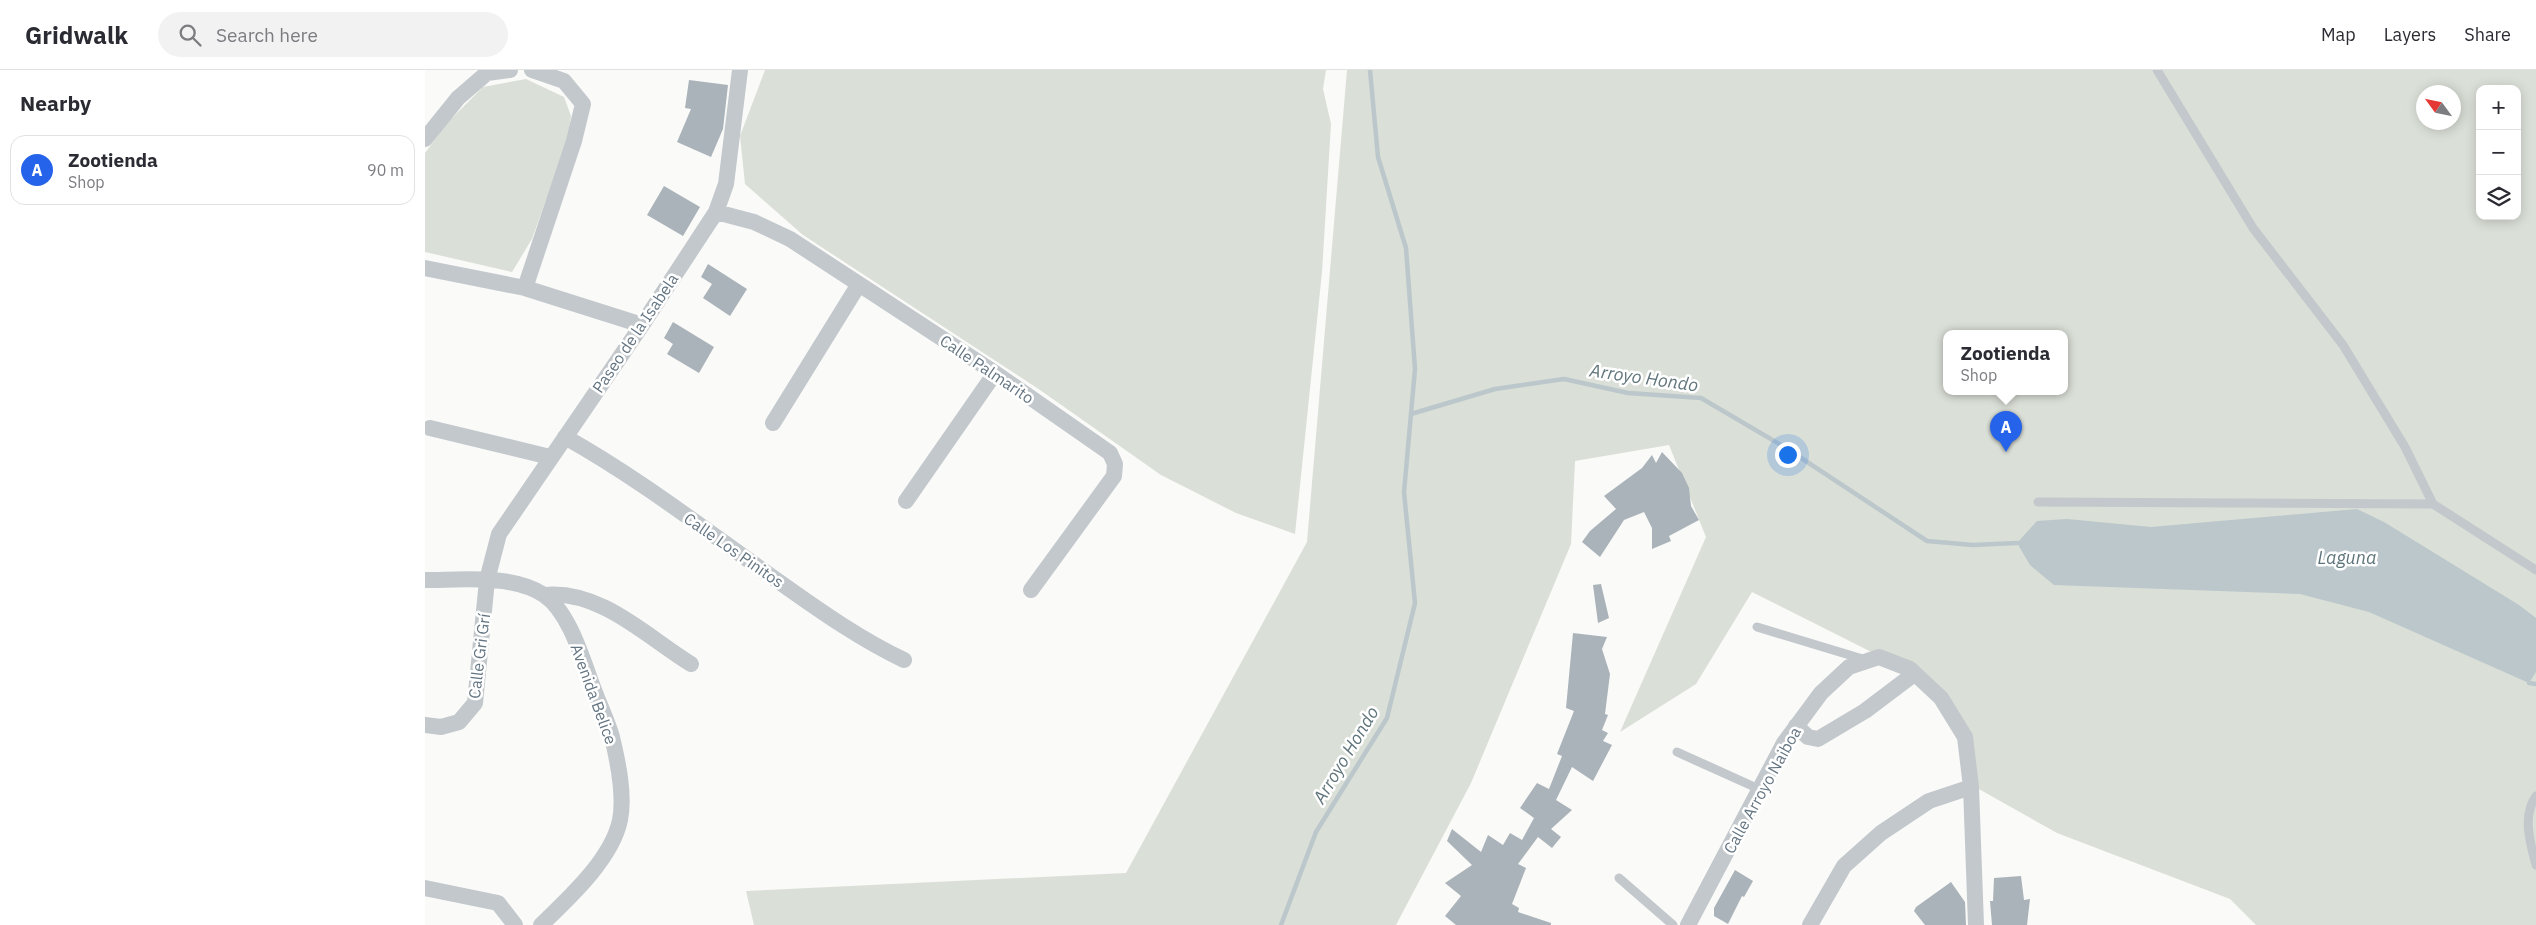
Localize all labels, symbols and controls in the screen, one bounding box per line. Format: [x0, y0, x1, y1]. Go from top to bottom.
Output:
search box [158, 12, 508, 57]
text: Gridwalk [25, 19, 128, 51]
icon: search [176, 21, 204, 49]
text: Search here [216, 23, 318, 47]
text: Map [2321, 23, 2356, 46]
text: Layers [2384, 23, 2436, 46]
text: Share [2464, 23, 2511, 46]
north arrow [2416, 85, 2461, 130]
map controls [2476, 85, 2521, 220]
button: + [2476, 85, 2521, 130]
text: Nearby [20, 89, 91, 117]
button: − [2476, 130, 2521, 175]
text: Zootienda [68, 148, 158, 172]
text: A [32, 160, 42, 180]
text: 90 m [367, 160, 404, 180]
text: Shop [68, 172, 105, 192]
button: layers [2476, 175, 2521, 220]
street label: Paseo de la Isabela [588, 269, 683, 396]
street label: Calle Palmarito [936, 330, 1038, 408]
popup [1943, 330, 2068, 395]
text: Zootienda [1961, 341, 2050, 365]
water label: Arroyo Hondo [1587, 358, 1700, 397]
text: Shop [1961, 365, 1997, 385]
pin: A [1990, 411, 2022, 452]
your location [1775, 442, 1801, 468]
street label: Calle Los Pinitos [680, 508, 788, 592]
water label: Laguna [2318, 546, 2376, 569]
street label: Calle Gri Grí [464, 612, 494, 700]
street label: Avenida Belice [567, 641, 622, 747]
water label: Arroyo Hondo [1307, 702, 1384, 808]
street label: Calle Arroyo Naiboa [1719, 723, 1805, 857]

